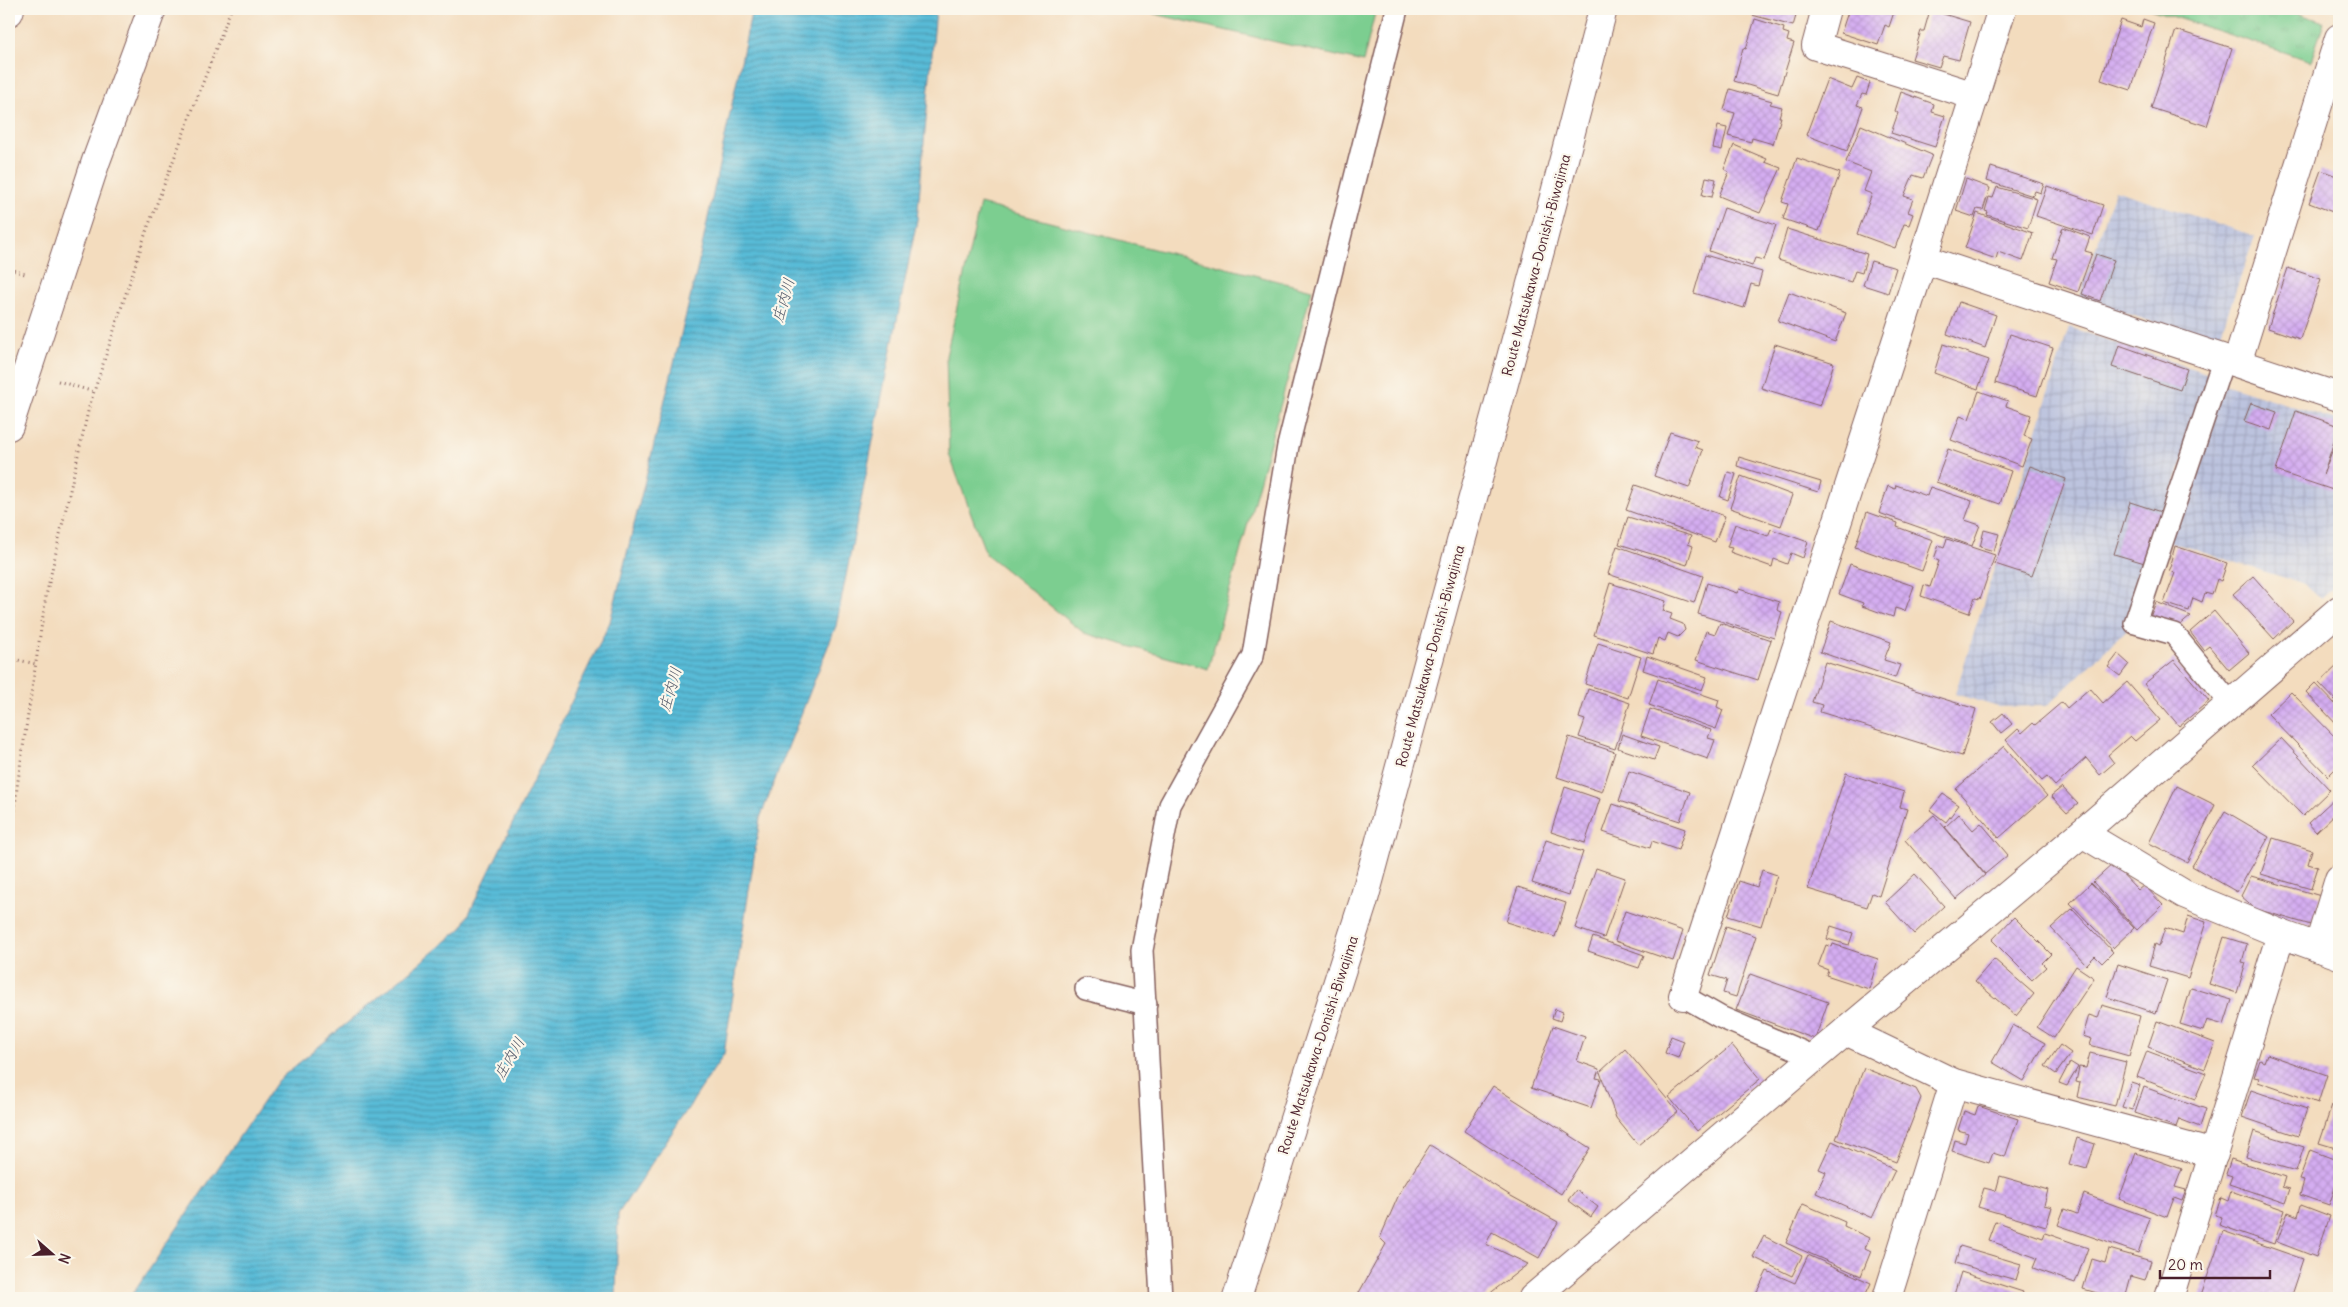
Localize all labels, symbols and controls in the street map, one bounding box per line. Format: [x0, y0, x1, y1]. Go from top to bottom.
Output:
street label: Route Matsukawa-Donishi-Biwajima [1498, 152, 1574, 378]
water label: 庄内川 [768, 276, 798, 324]
street label: Route Matsukawa-Donishi-Biwajima [1392, 543, 1468, 769]
water label: 庄内川 [655, 665, 685, 713]
street label: Route Matsukawa-Donishi-Biwajima [1274, 933, 1362, 1157]
water label: 庄内川 [490, 1034, 528, 1082]
north arrow [28, 1230, 78, 1280]
scale bar [2160, 1247, 2270, 1279]
text: N [54, 1251, 74, 1266]
text: 20 m [2168, 1255, 2203, 1274]

